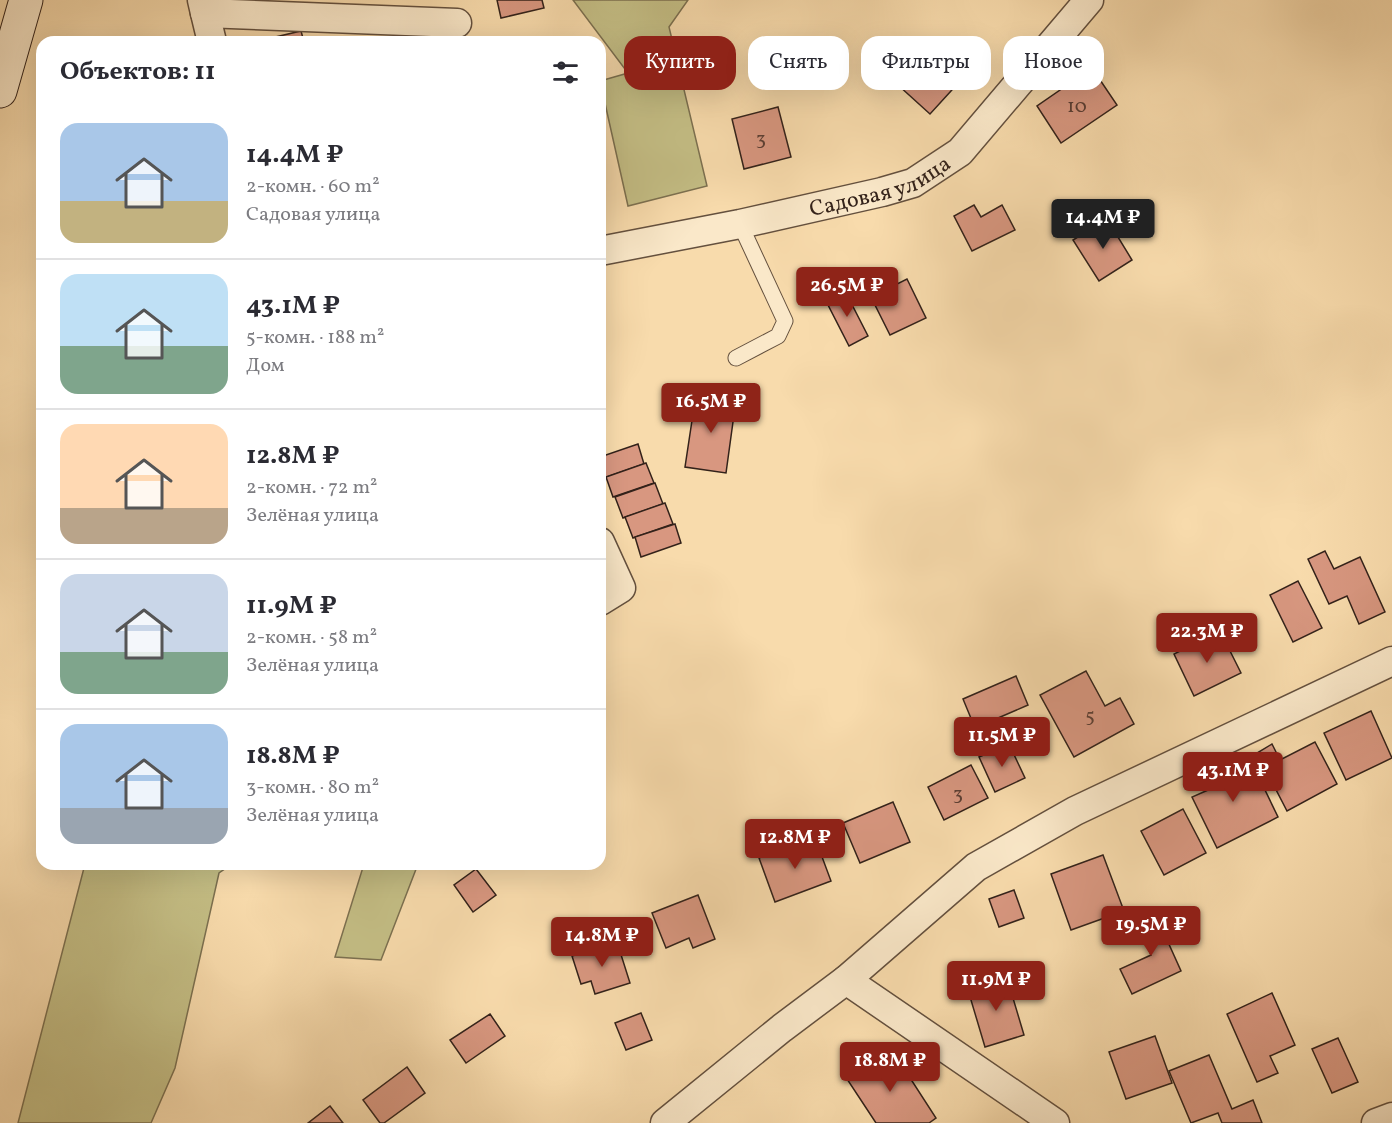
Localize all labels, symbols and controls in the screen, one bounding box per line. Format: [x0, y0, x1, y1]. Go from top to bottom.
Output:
chip: Купить [624, 36, 736, 90]
chip: Снять [748, 36, 849, 90]
chip: Фильтры [861, 36, 991, 90]
chip: Новое [1003, 36, 1104, 90]
text: Объектов: 11 [60, 54, 215, 90]
icon: filters [549, 56, 582, 89]
house number: 10 [1067, 93, 1087, 121]
house number: 3 [756, 126, 766, 154]
text: 14.4M ₽ [246, 137, 344, 173]
icon: home [108, 147, 180, 219]
street label: Садовая улица [807, 149, 958, 226]
text: 2-комн. · 60 m² [246, 173, 380, 201]
pin: 14.4M ₽ [1048, 199, 1158, 250]
text: Садовая улица [246, 201, 381, 229]
text: 14.4M ₽ [1066, 204, 1141, 232]
pin: 26.5M ₽ [792, 267, 902, 318]
text: 26.5M ₽ [810, 272, 884, 300]
text: 43.1M ₽ [246, 288, 340, 324]
icon: home [108, 298, 180, 370]
text: 5-комн. · 188 m² [246, 324, 384, 352]
text: Дом [246, 352, 285, 380]
pin: 16.5M ₽ [656, 383, 766, 434]
text: 16.5M ₽ [675, 388, 747, 416]
text: 12.8M ₽ [246, 438, 340, 474]
icon: home [108, 448, 180, 520]
text: 2-комн. · 72 m² [246, 474, 377, 502]
text: Зелёная улица [246, 502, 379, 530]
text: 11.9M ₽ [246, 588, 337, 624]
icon: home [108, 598, 180, 670]
pin: 22.3M ₽ [1152, 613, 1262, 664]
text: 22.3M ₽ [1170, 618, 1244, 646]
text: 2-комн. · 58 m² [246, 624, 377, 652]
text: Зелёная улица [246, 652, 379, 680]
house number: 5 [1085, 703, 1095, 731]
pin: 11.5M ₽ [947, 717, 1057, 768]
text: 11.5M ₽ [968, 722, 1036, 750]
text: 18.8M ₽ [246, 738, 340, 774]
icon: home [108, 748, 180, 820]
pin: 43.1M ₽ [1178, 752, 1288, 803]
text: 43.1M ₽ [1197, 757, 1269, 785]
text: 3-комн. · 80 m² [246, 774, 379, 802]
house number: 3 [953, 781, 963, 809]
text: Зелёная улица [246, 802, 379, 830]
pin: 12.8M ₽ [740, 819, 850, 870]
text: 12.8M ₽ [759, 824, 831, 852]
pin: 19.5M ₽ [1096, 906, 1206, 957]
text: 19.5M ₽ [1115, 911, 1187, 939]
pin: 14.8M ₽ [547, 917, 657, 968]
text: 14.8M ₽ [565, 922, 639, 950]
pin: 11.9M ₽ [941, 961, 1051, 1012]
text: 11.9M ₽ [961, 966, 1031, 994]
pin: 18.8M ₽ [835, 1042, 945, 1093]
text: 18.8M ₽ [854, 1047, 926, 1075]

